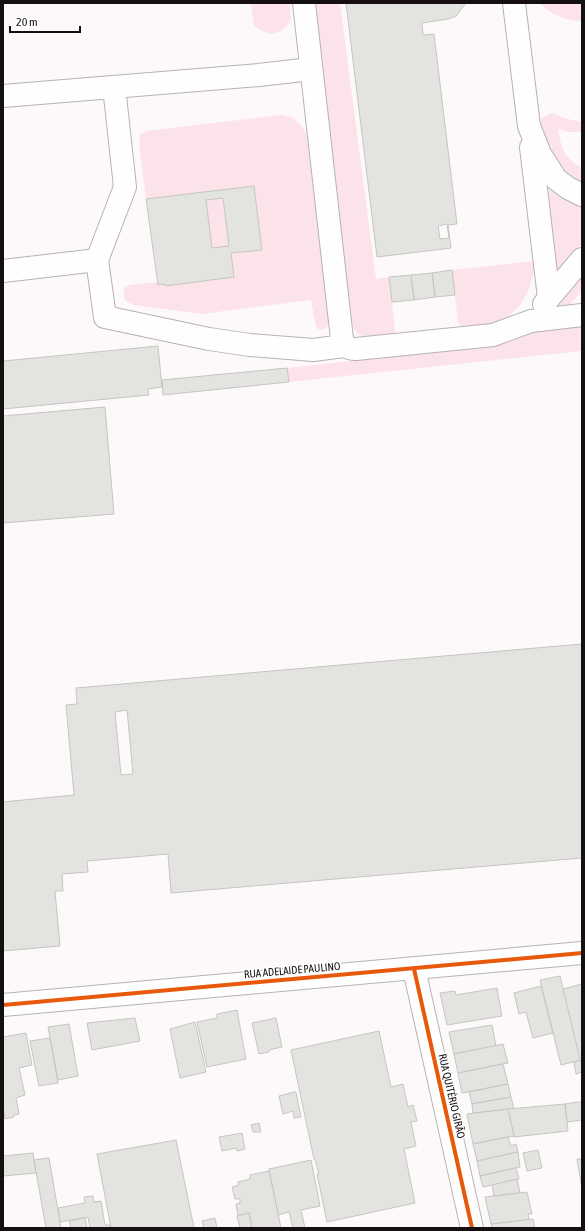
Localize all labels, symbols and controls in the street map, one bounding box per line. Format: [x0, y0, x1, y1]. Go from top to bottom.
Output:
scale bar [10, 8, 80, 34]
text: 20 m [16, 15, 38, 29]
street label: RUA ADELAIDE PAULINO [243, 960, 341, 980]
street label: RUA QUITÉRIO GIRÃO [436, 1053, 468, 1139]

